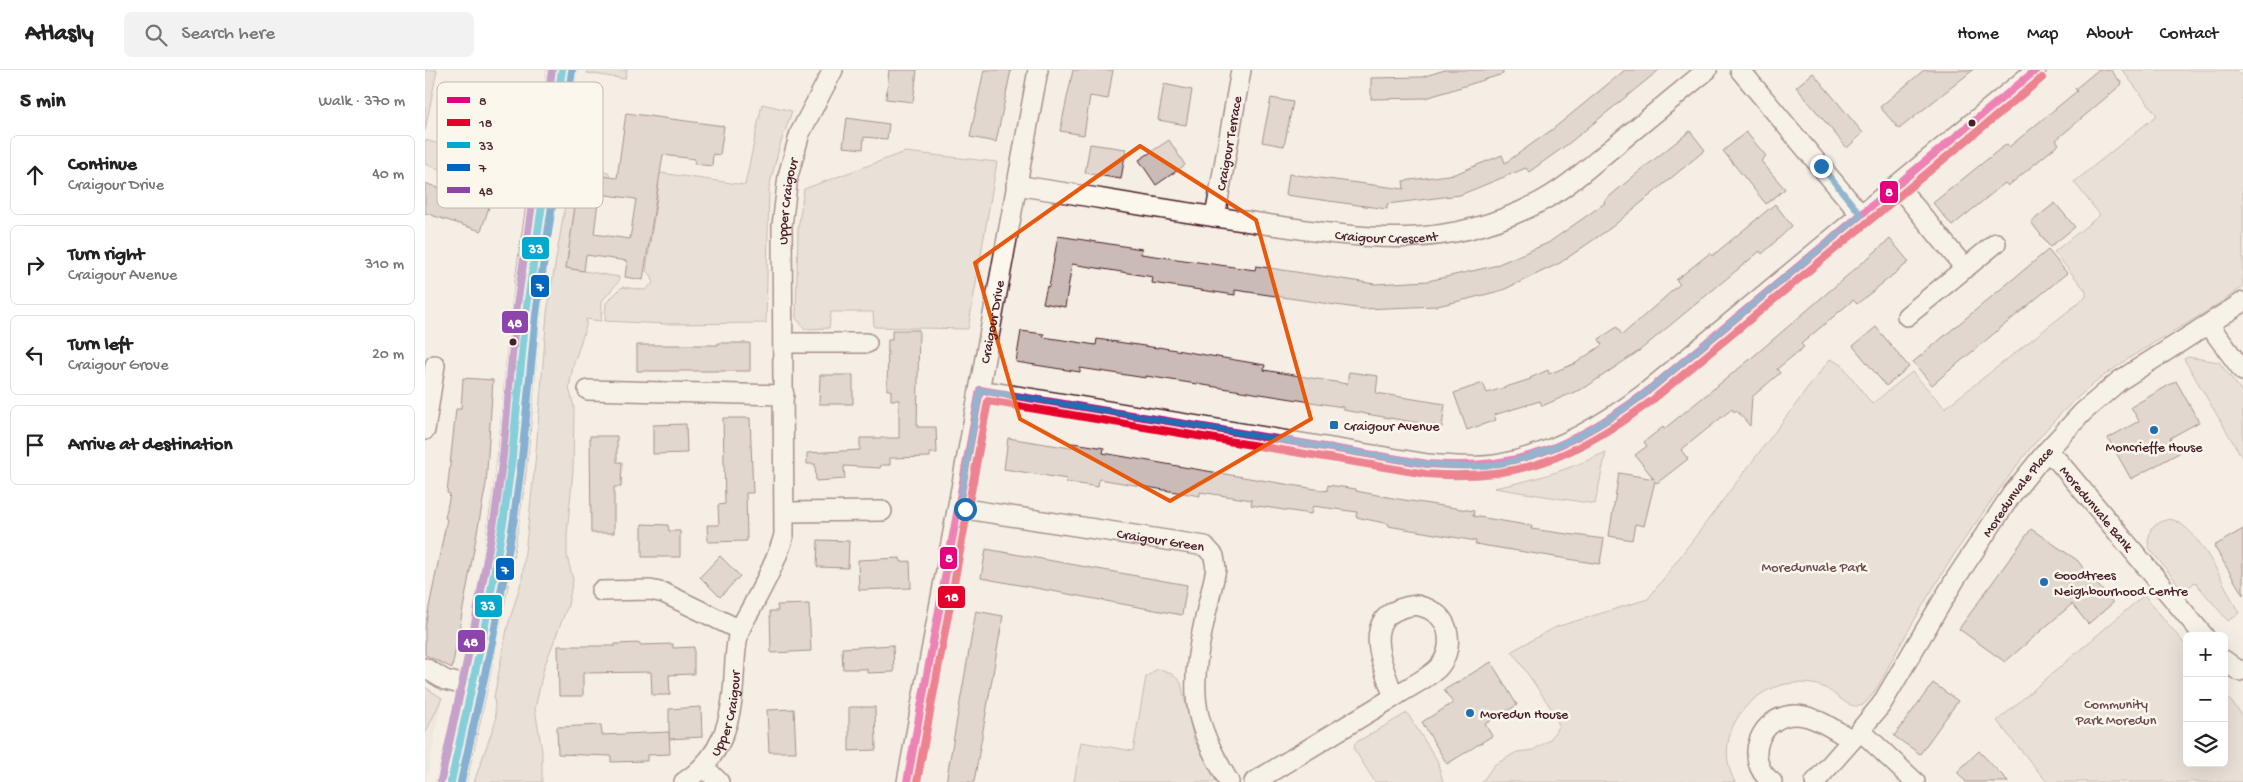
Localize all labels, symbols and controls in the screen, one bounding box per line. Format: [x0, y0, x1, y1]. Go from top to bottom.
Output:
search box [124, 12, 474, 57]
text: Atlasly [25, 20, 94, 49]
icon: search [142, 21, 170, 49]
text: Search here [182, 23, 275, 46]
text: Home [1957, 24, 1999, 45]
text: Map [2027, 24, 2058, 45]
text: About [2086, 24, 2132, 45]
text: Contact [2160, 24, 2218, 45]
legend [437, 82, 603, 208]
text: 5 min [20, 90, 65, 115]
text: Walk · 370 m [318, 93, 405, 112]
text: 8 [479, 94, 487, 111]
street label: Craigour Terrace [1214, 94, 1247, 192]
text: 18 [478, 116, 493, 133]
unlabelled marker [1967, 118, 1977, 128]
text: 33 [478, 139, 494, 156]
text: Continue [68, 154, 137, 177]
route end [1810, 155, 1833, 178]
street label: Upper Craigour [776, 156, 804, 245]
icon: ahead [21, 161, 49, 189]
text: 7 [478, 161, 487, 178]
text: 40 m [372, 166, 404, 185]
text: Craigour Drive [68, 177, 164, 196]
line badge: 8 [1879, 180, 1899, 204]
text: 48 [479, 184, 494, 201]
text: 8 [1885, 185, 1893, 202]
street label: Craigour Crescent [1334, 228, 1440, 249]
line badge: 33 [521, 236, 550, 260]
text: 33 [528, 242, 543, 259]
text: Turn right [68, 244, 144, 267]
icon: right [21, 251, 49, 279]
text: 310 m [365, 256, 404, 275]
text: Craigour Avenue [68, 267, 177, 286]
line badge: 7 [530, 274, 550, 298]
street label: Craigour Drive [978, 278, 1010, 365]
text: 7 [535, 280, 544, 297]
line badge: 48 [501, 310, 529, 334]
text: 48 [507, 316, 522, 333]
text: Turn left [68, 334, 132, 357]
unlabelled marker [508, 337, 518, 347]
icon: left [21, 341, 49, 369]
text: 20 m [372, 346, 404, 365]
text: Craigour Grove [68, 357, 168, 376]
marker: Craigour Avenue [1328, 419, 1340, 431]
place label: Craigour Avenue [1344, 419, 1440, 436]
marker: Moncrieffe House [2148, 424, 2160, 436]
icon: arrive [21, 431, 49, 459]
text: Arrive at destination [68, 434, 232, 457]
place label: Moncrieffe House [2106, 440, 2203, 457]
street label: Moredunvale Place [1980, 443, 2058, 541]
street label: Moredunvale Bank [2055, 463, 2137, 557]
route start [954, 498, 977, 521]
street label: Craigour Green [1115, 526, 1206, 557]
line badge: 8 [939, 546, 958, 570]
text: 8 [945, 551, 953, 568]
line badge: 7 [495, 557, 515, 581]
park label: Moredunvale Park [1762, 560, 1868, 577]
text: 7 [500, 563, 509, 580]
place label: Goodtrees Neighbourhood Centre [2054, 568, 2189, 601]
marker: Goodtrees Neighbourhood Centre [2038, 576, 2050, 588]
line badge: 18 [937, 585, 966, 609]
text: 18 [944, 590, 959, 607]
line badge: 33 [474, 594, 503, 618]
text: 33 [480, 599, 495, 616]
line badge: 48 [457, 629, 486, 653]
map controls [2183, 632, 2228, 767]
button: + [2183, 632, 2228, 677]
text: 48 [463, 635, 478, 652]
street label: Upper Craigour [708, 669, 745, 760]
button: − [2183, 677, 2228, 722]
park label: Community Park Moredun [2075, 697, 2157, 730]
marker: Moredun House [1464, 707, 1476, 719]
place label: Moredun House [1480, 707, 1569, 724]
button: layers [2183, 722, 2228, 767]

